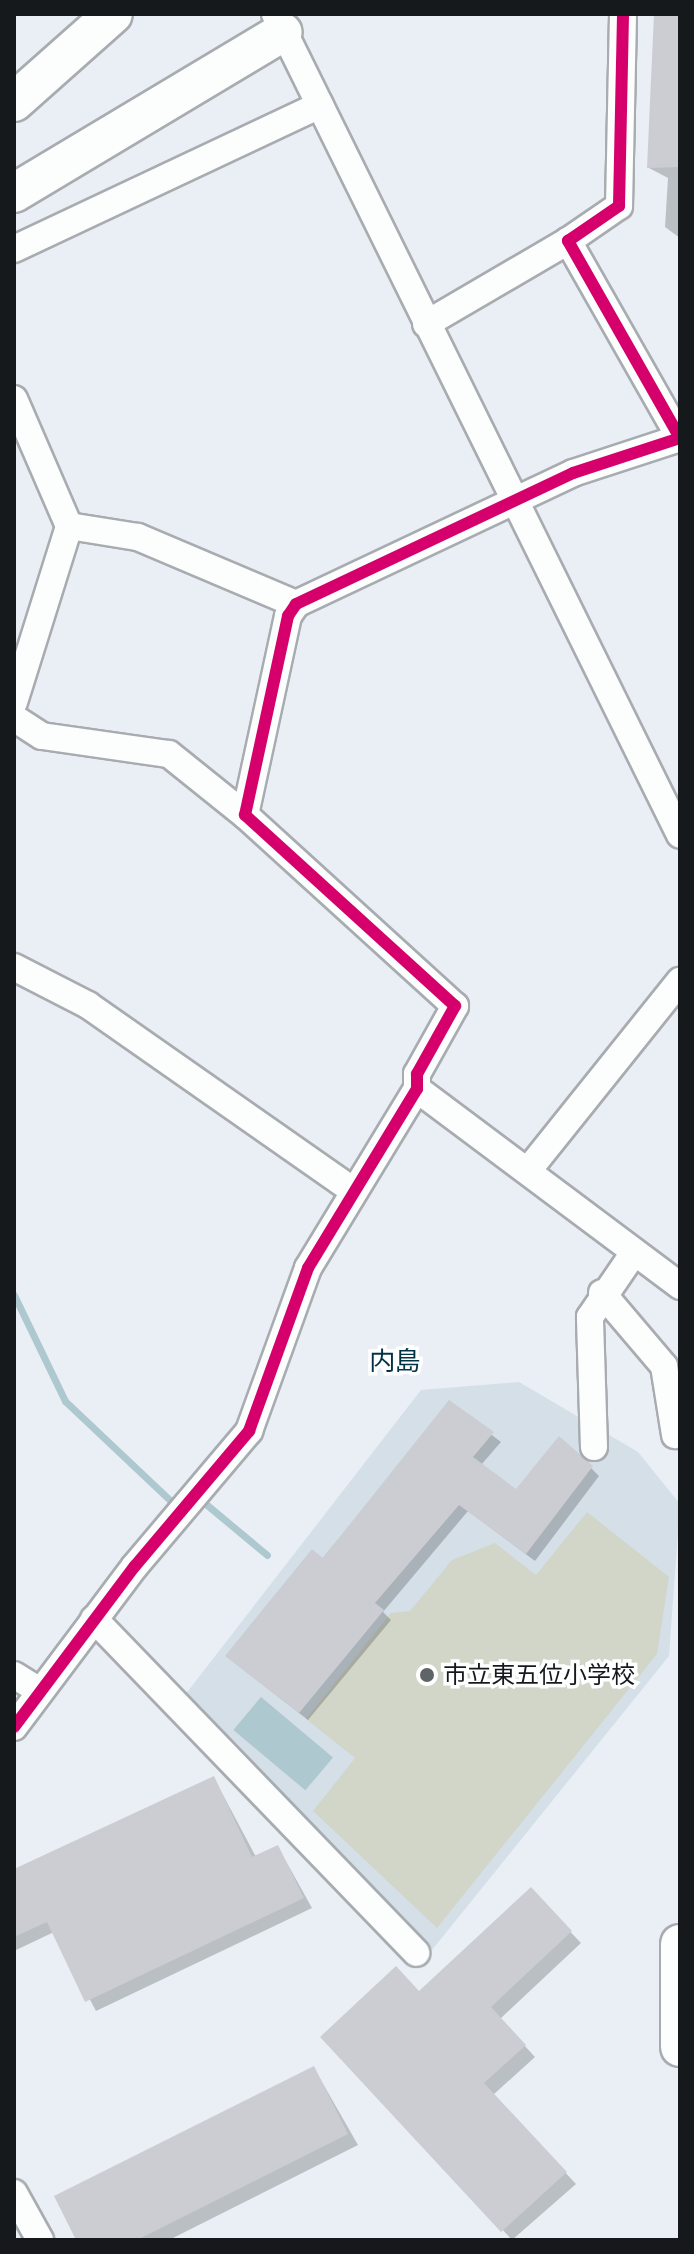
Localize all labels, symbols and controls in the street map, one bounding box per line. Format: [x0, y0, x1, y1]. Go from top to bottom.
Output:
district label: 内島 [369, 1345, 421, 1377]
place label: 市立東五位小学校 [443, 1661, 635, 1689]
marker: 市立東五位小学校 [418, 1666, 436, 1684]

